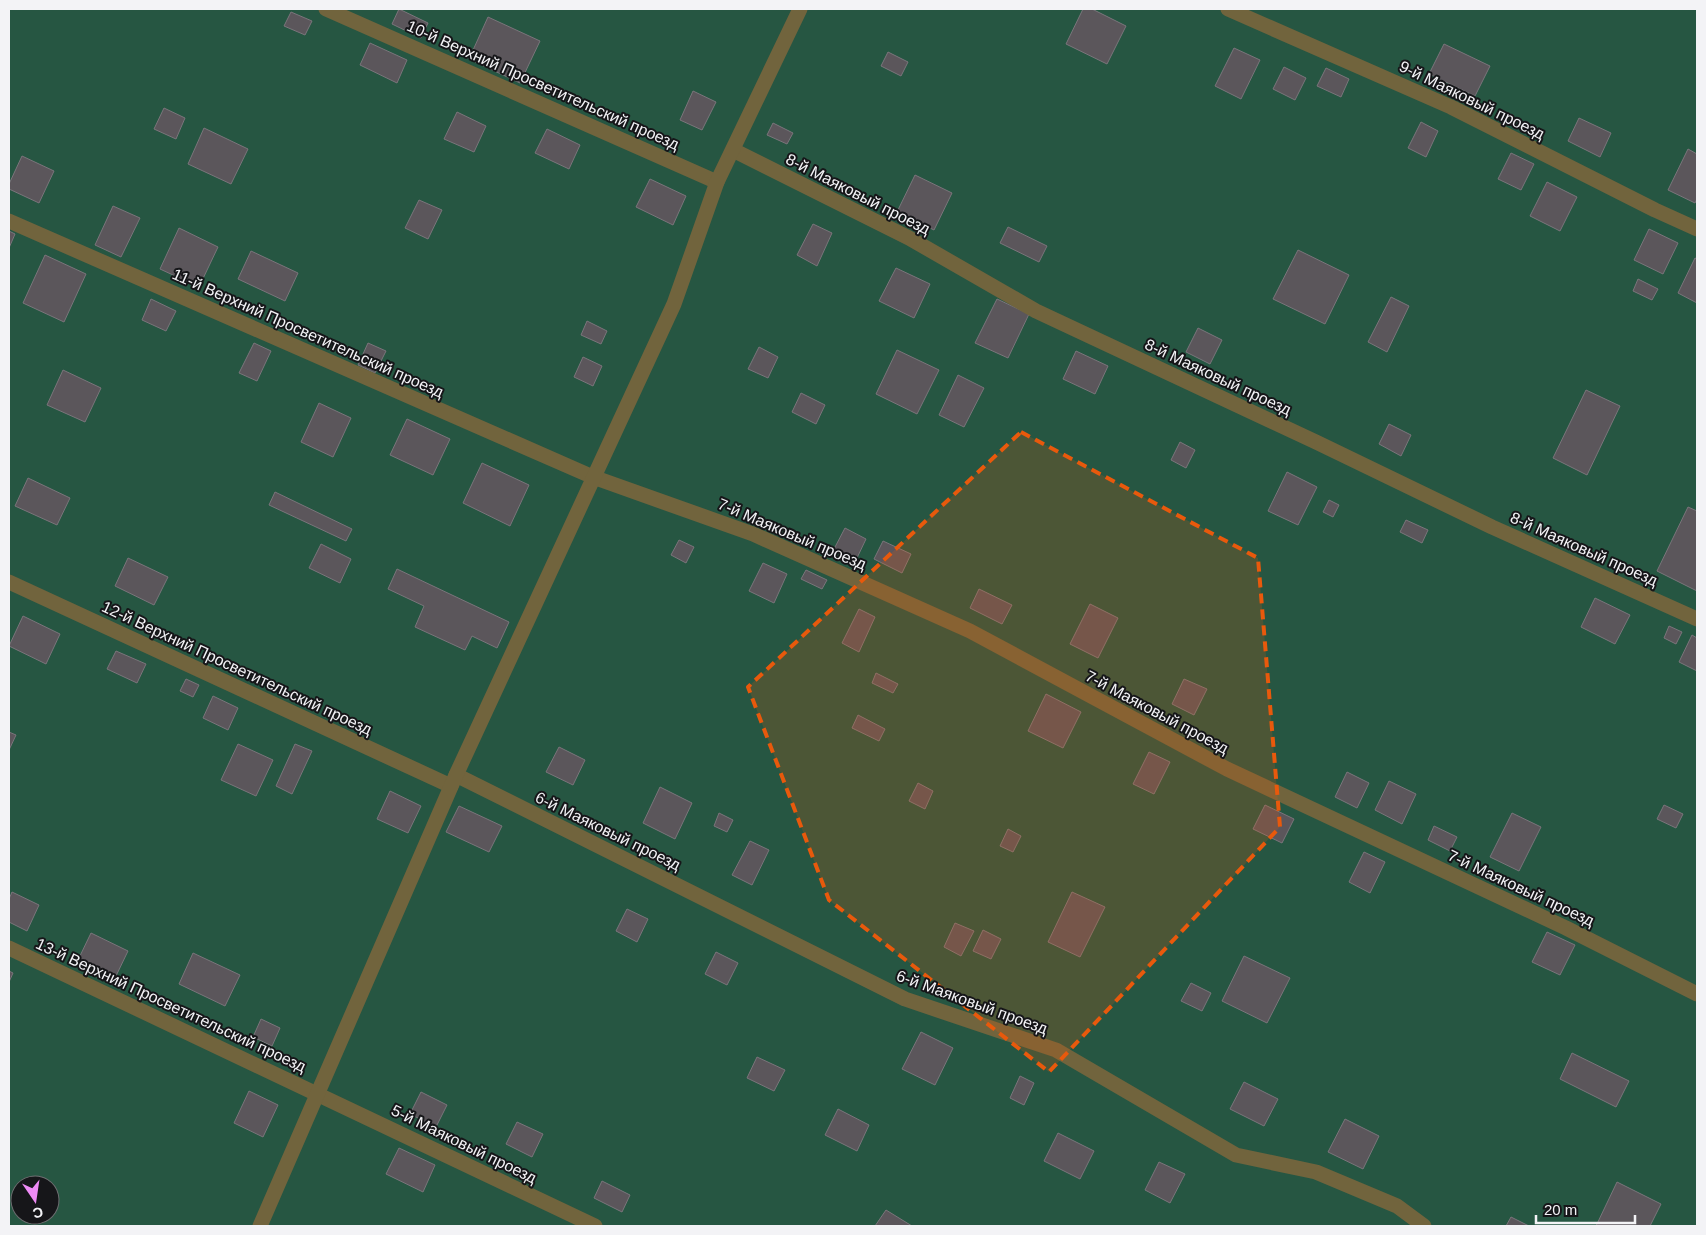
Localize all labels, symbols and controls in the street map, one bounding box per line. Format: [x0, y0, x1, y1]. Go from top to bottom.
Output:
street label: 10-й Верхний Просветительский проезд [404, 17, 682, 153]
street label: 9-й Маяковый проезд [1397, 57, 1548, 143]
street label: 8-й Маяковый проезд [783, 150, 933, 238]
street label: 11-й Верхний Просветительский проезд [170, 265, 447, 401]
street label: 8-й Маяковый проезд [1142, 336, 1294, 419]
street label: 7-й Маяковый проезд [715, 495, 869, 573]
street label: 8-й Маяковый проезд [1508, 509, 1661, 589]
street label: 12-й Верхний Просветительский проезд [99, 598, 375, 739]
street label: 7-й Маяковый проезд [1083, 667, 1232, 757]
street label: 6-й Маяковый проезд [533, 788, 684, 874]
street label: 7-й Маяковый проезд [1445, 847, 1597, 930]
street label: 13-й Верхний Просветительский проезд [33, 935, 309, 1076]
street label: 6-й Маяковый проезд [894, 967, 1050, 1037]
street label: 5-й Маяковый проезд [389, 1101, 540, 1187]
north arrow [10, 1175, 60, 1225]
scale bar [1536, 1192, 1635, 1224]
text: 20 m [1544, 1201, 1577, 1218]
text: С [31, 1204, 45, 1222]

